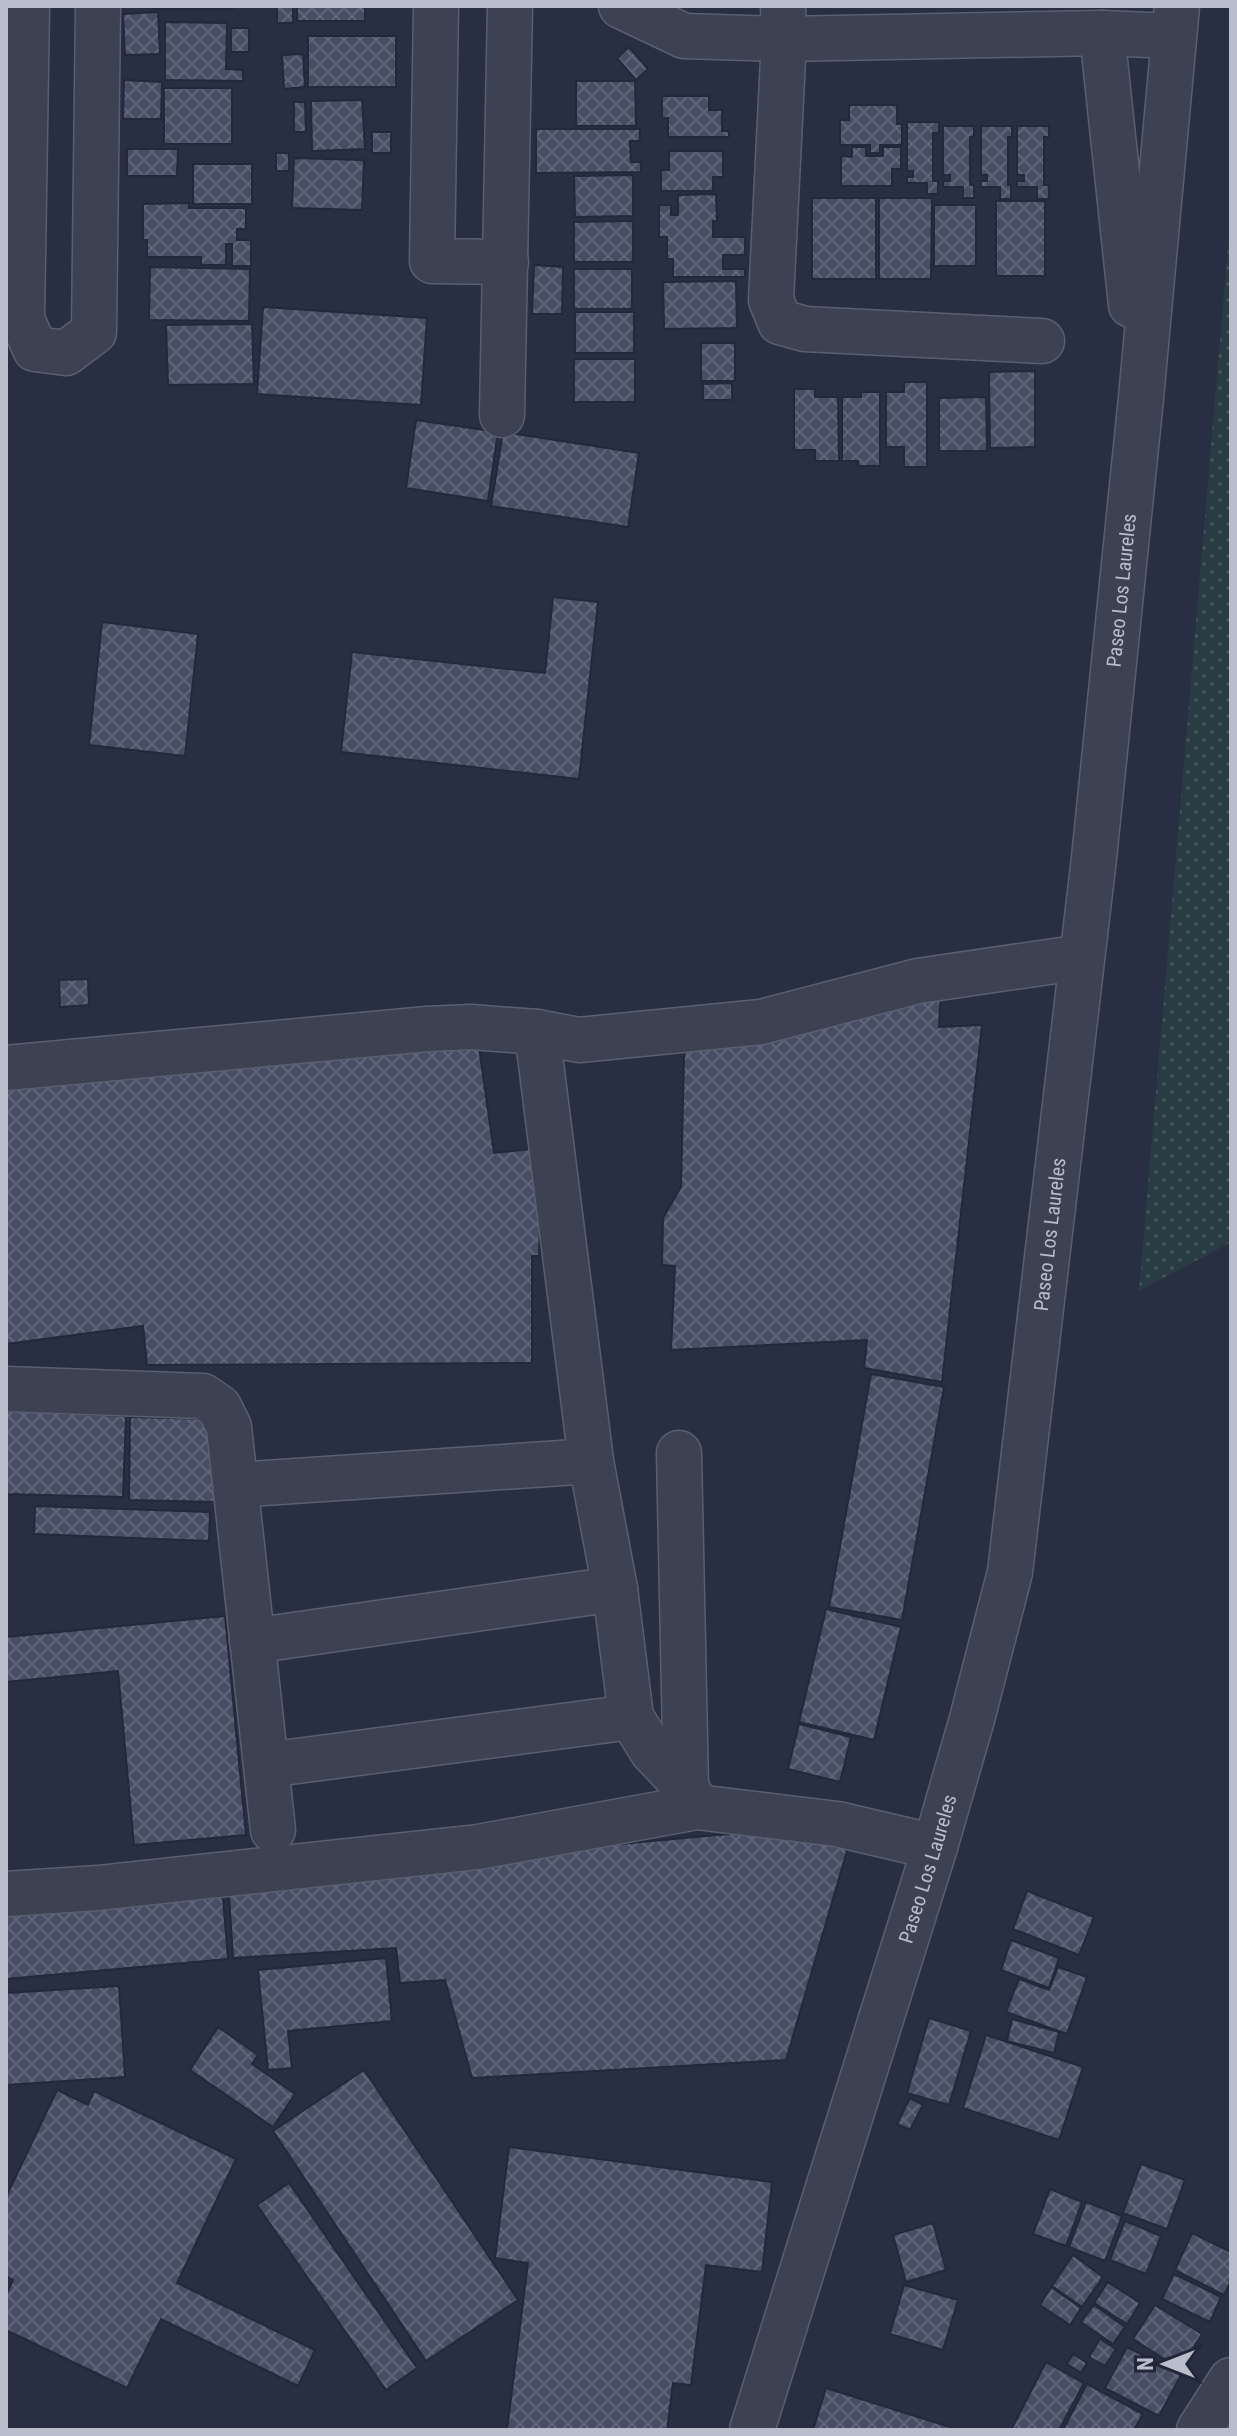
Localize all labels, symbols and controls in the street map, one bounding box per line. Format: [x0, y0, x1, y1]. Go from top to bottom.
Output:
street label: Paseo Los Laureles [1102, 513, 1141, 668]
street label: Paseo Los Laureles [1029, 1156, 1071, 1312]
street label: Paseo Los Laureles [894, 1792, 962, 1946]
north arrow [1125, 2324, 1205, 2404]
text: N [1133, 2357, 1158, 2371]

